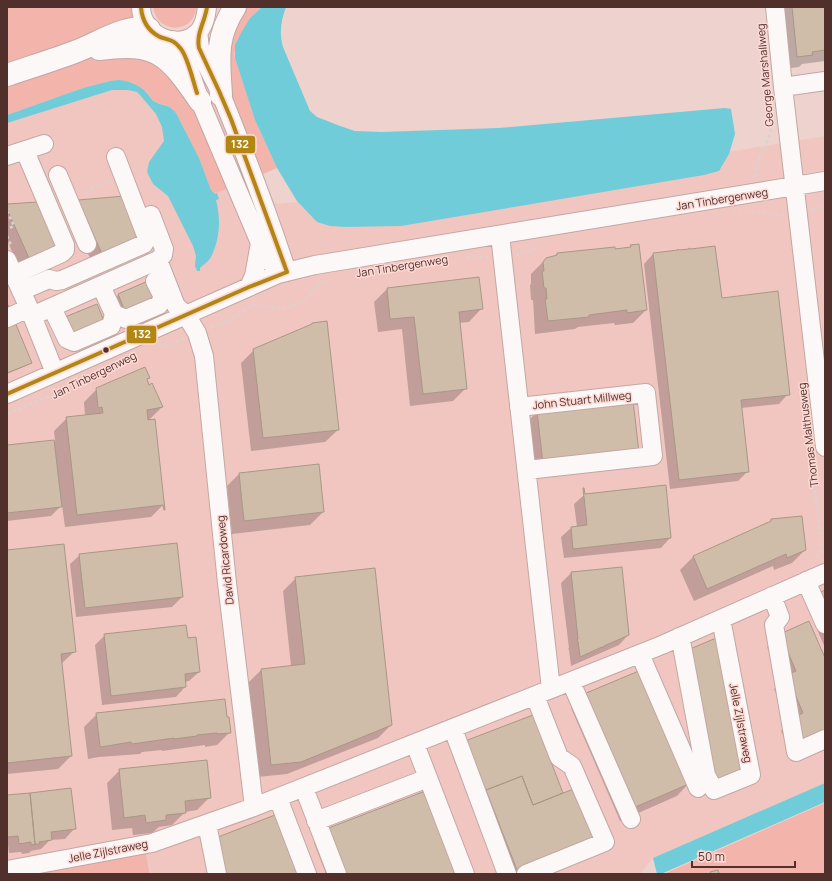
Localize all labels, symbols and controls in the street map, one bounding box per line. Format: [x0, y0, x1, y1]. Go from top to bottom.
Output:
street label: George Marshallweg [753, 23, 776, 127]
line badge: 132 [225, 135, 256, 154]
text: 132 [231, 136, 249, 151]
street label: Jan Tinbergenweg [675, 184, 769, 213]
street label: Jan Tinbergenweg [355, 251, 449, 280]
line badge: 132 [126, 325, 157, 344]
text: 132 [133, 326, 151, 341]
unlabelled marker [101, 345, 111, 355]
street label: Jan Tinbergenweg [49, 347, 139, 402]
street label: Thomas Malthusweg [794, 382, 821, 488]
street label: John Stuart Millweg [532, 387, 632, 412]
street label: David Ricardoweg [212, 515, 237, 605]
street label: Jelle Zijlstraweg [726, 682, 757, 764]
street label: Jelle Zijlstraweg [67, 835, 149, 866]
scale bar [692, 843, 795, 869]
text: 50 m [698, 848, 725, 865]

